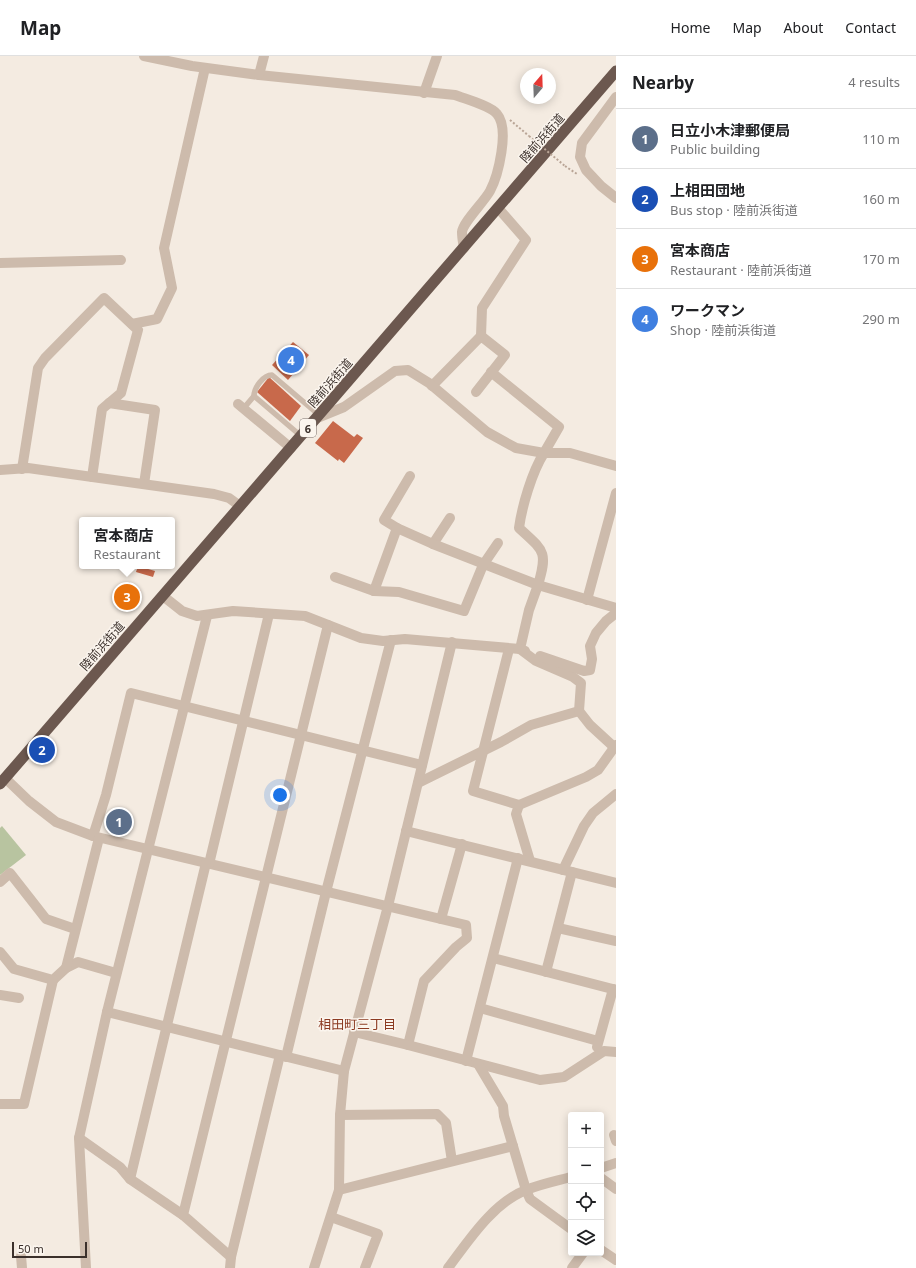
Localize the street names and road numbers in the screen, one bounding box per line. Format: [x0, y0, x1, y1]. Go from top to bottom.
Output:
street label: 陸前浜街道 [516, 110, 568, 166]
street label: 陸前浜街道 [304, 355, 356, 411]
road number: 6 [300, 419, 316, 437]
street label: 陸前浜街道 [76, 618, 128, 674]

